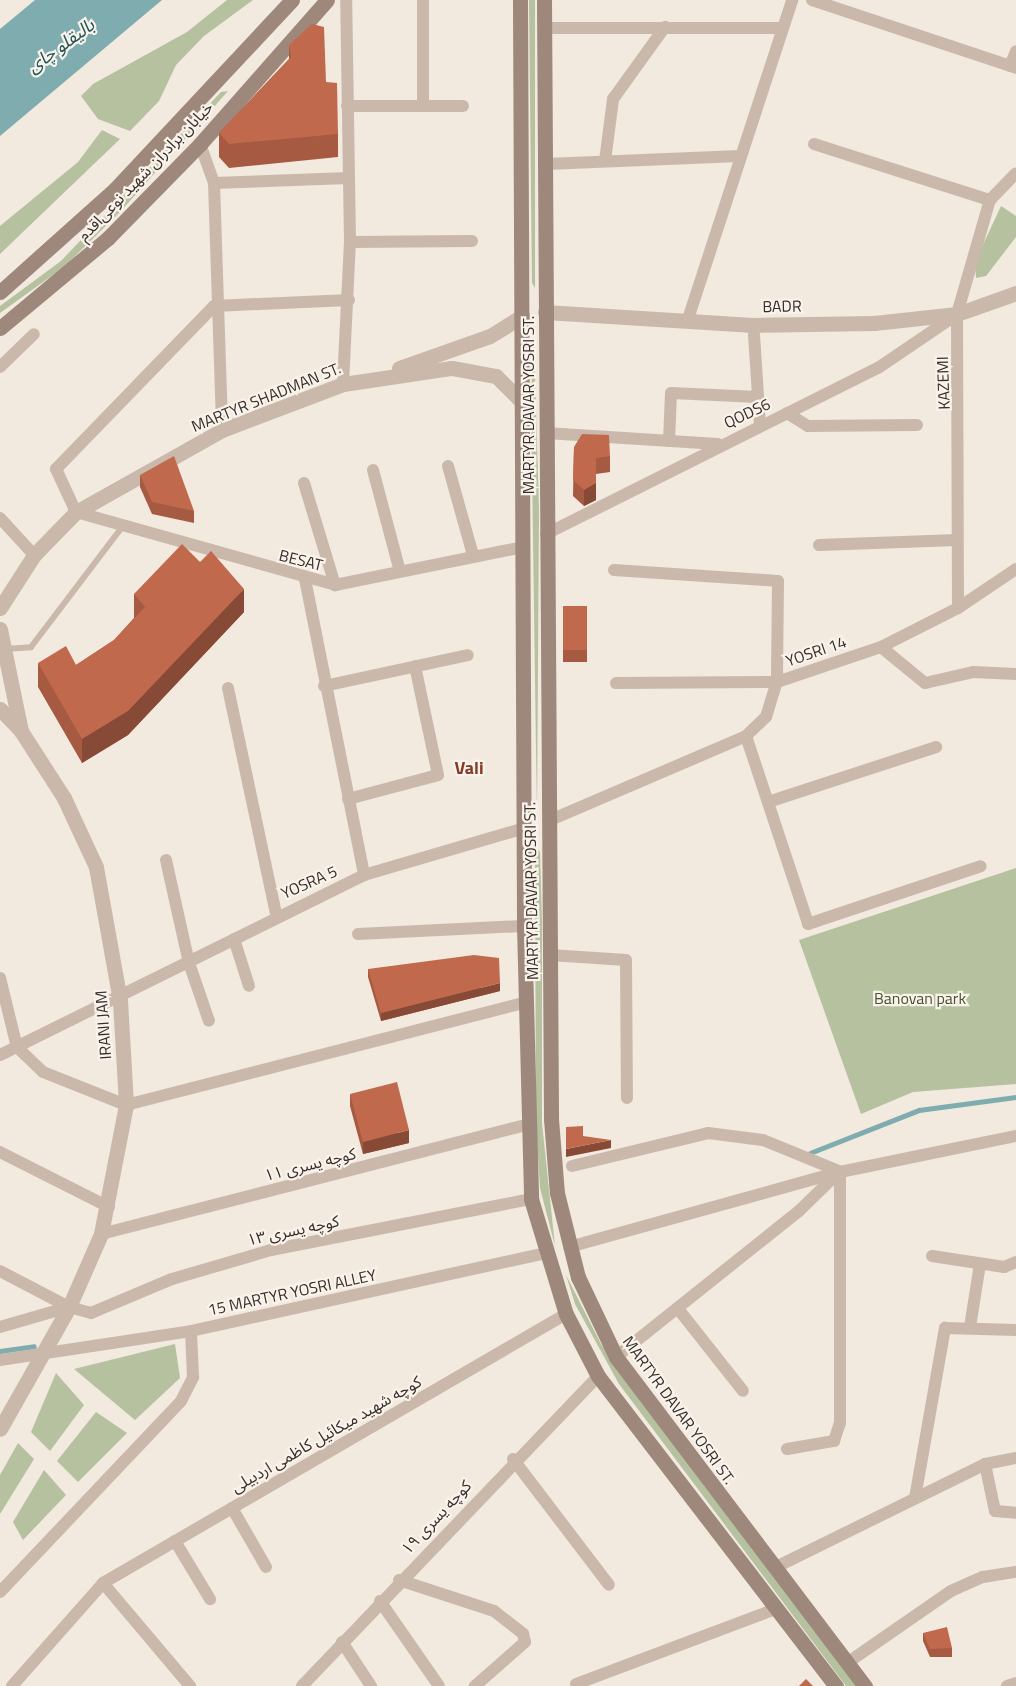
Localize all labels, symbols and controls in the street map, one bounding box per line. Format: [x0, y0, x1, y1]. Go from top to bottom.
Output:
water label: بالیقلو چای [23, 14, 99, 78]
street label: خیابان برادران شهید نوعی‌اقدم [73, 97, 217, 245]
street label: BADR [762, 296, 802, 316]
street label: MARTYR DAVAR YOSRI ST. [518, 316, 538, 494]
street label: KAZEMI [932, 356, 954, 410]
street label: MARTYR SHADMAN ST. [189, 358, 343, 436]
street label: QODS6 [721, 394, 773, 432]
street label: BESAT [277, 545, 325, 575]
street label: YOSRI 14 [783, 632, 849, 670]
district label: Vali [454, 757, 484, 779]
street label: MARTYR DAVAR YOSRI ST. [520, 802, 542, 980]
street label: YOSRA 5 [278, 861, 340, 903]
park label: Banovan park [874, 988, 966, 1008]
street label: IRANI JAM [91, 990, 115, 1060]
street label: کوچه یسری ۱۱ [262, 1143, 358, 1185]
street label: کوچه یسری ۱۳ [245, 1211, 341, 1249]
street label: 15 MARTYR YOSRI ALLEY [206, 1265, 378, 1319]
street label: MARTYR DAVAR YOSRI ST. [619, 1332, 739, 1488]
street label: کوچه شهید میکائیل کاظمی اردبیلی [227, 1372, 425, 1496]
street label: کوچه یسری ۱۹ [397, 1476, 475, 1558]

